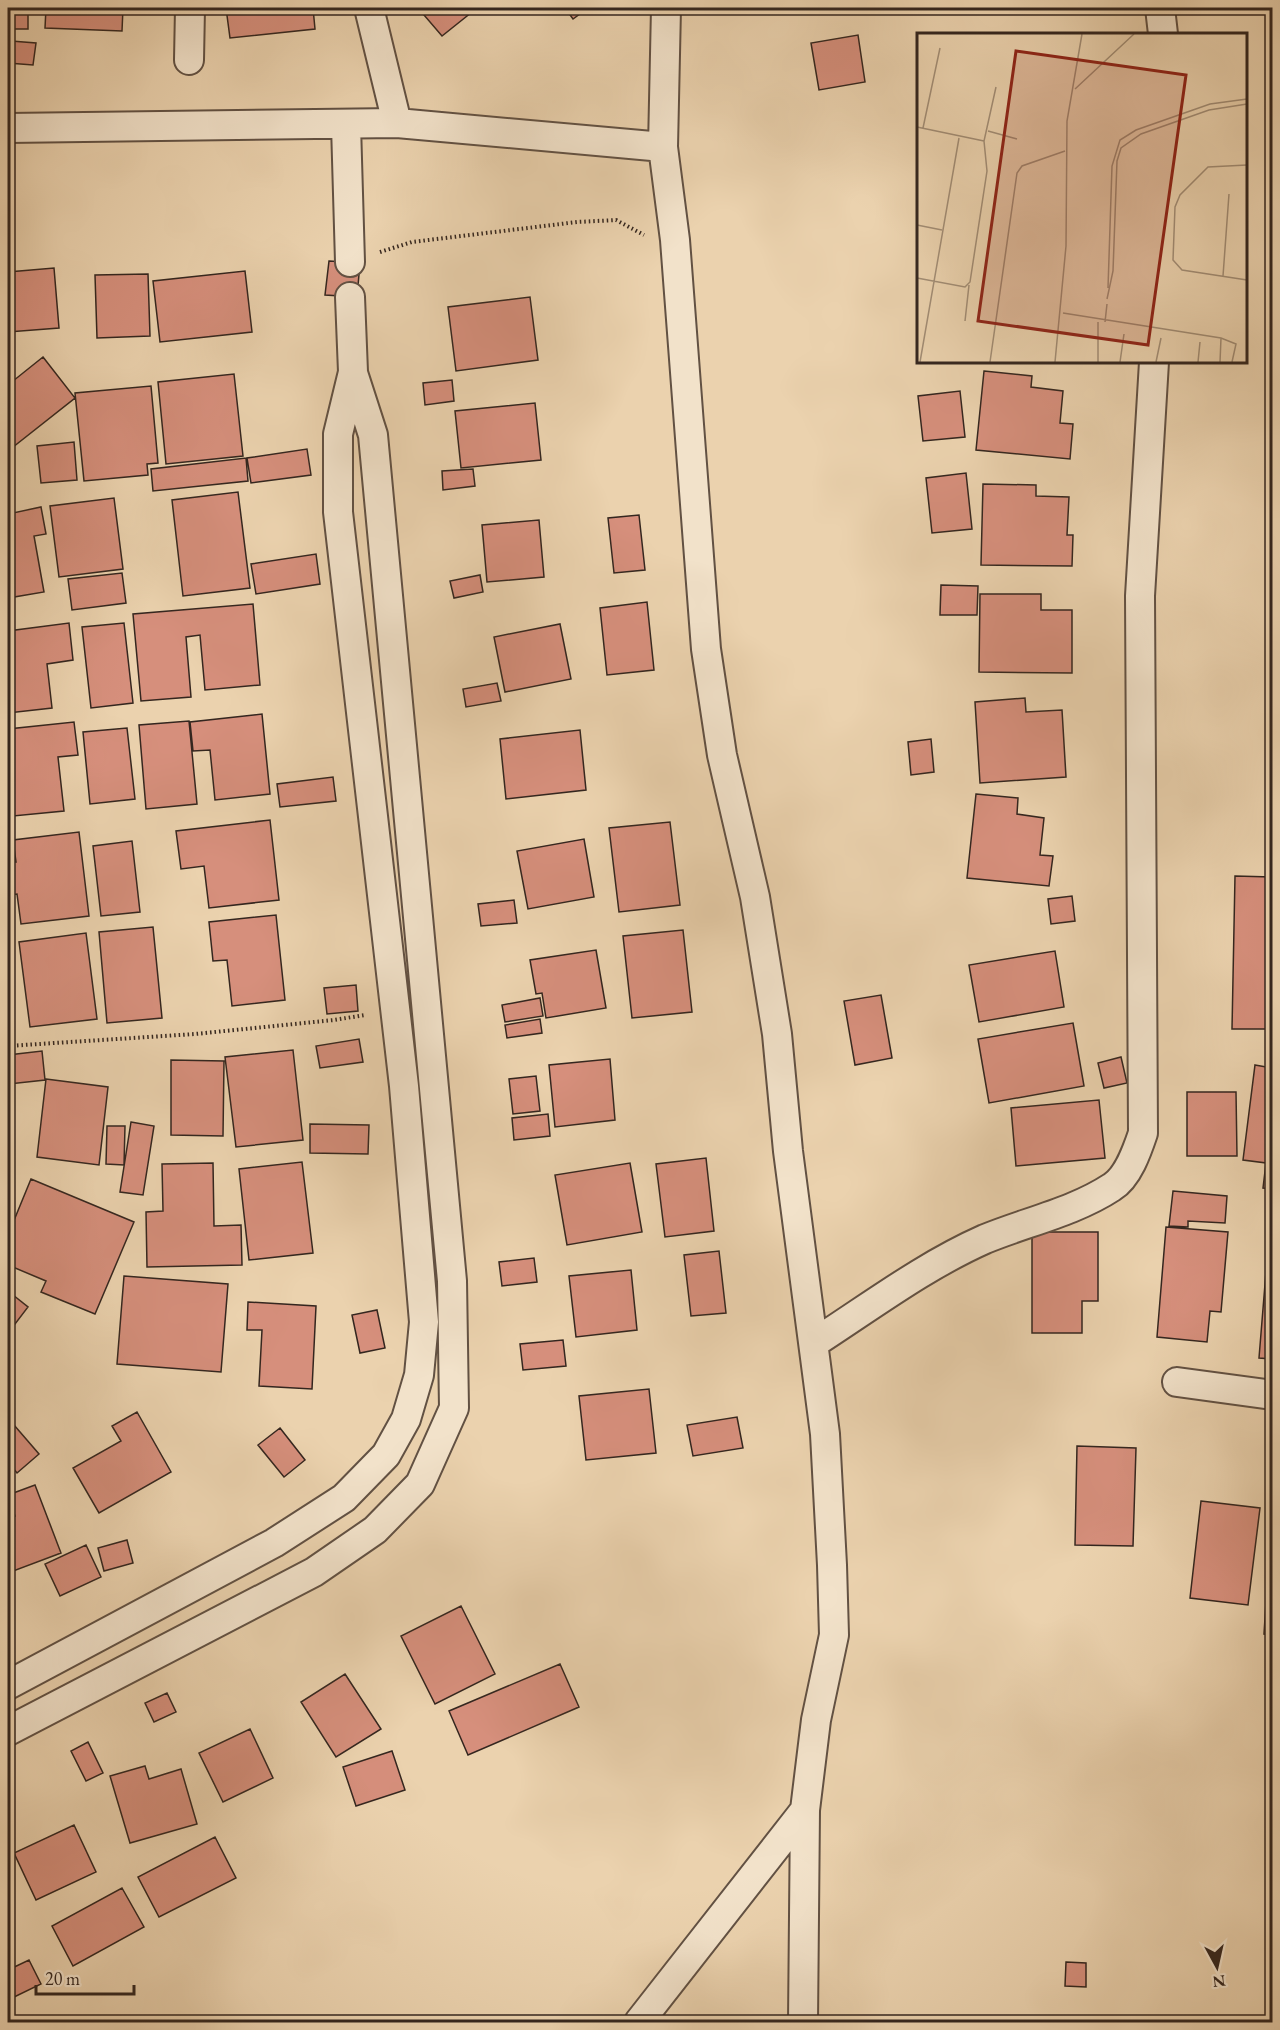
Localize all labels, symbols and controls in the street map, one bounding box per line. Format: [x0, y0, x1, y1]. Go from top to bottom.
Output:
inset map [917, 33, 1247, 363]
north arrow [1187, 1937, 1247, 1997]
scale bar [36, 1958, 134, 1996]
text: 20 m [45, 1967, 80, 1990]
text: N [1211, 1970, 1227, 1993]

